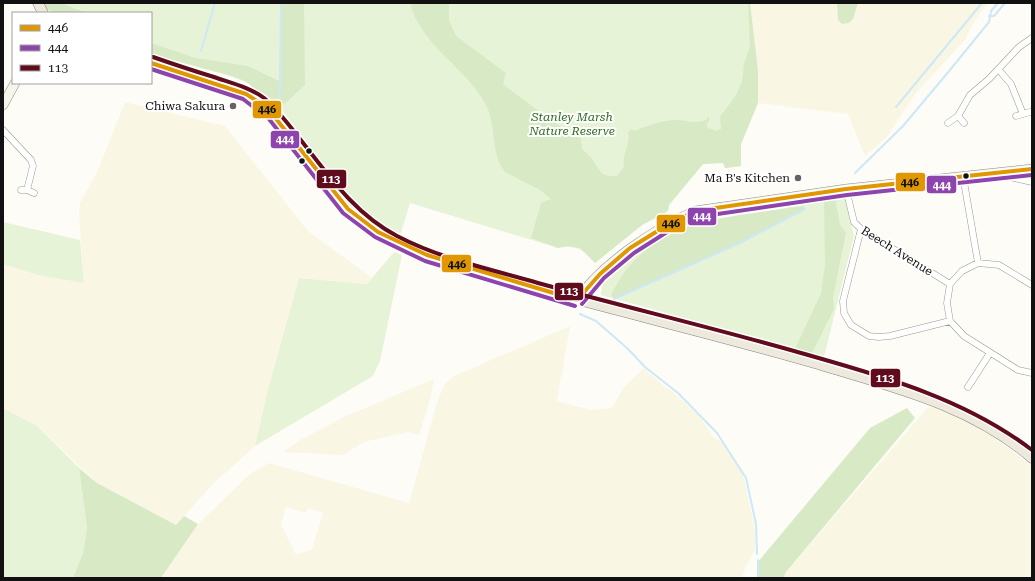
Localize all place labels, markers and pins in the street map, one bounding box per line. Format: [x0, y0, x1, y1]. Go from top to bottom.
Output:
place label: Chiwa Sakura [145, 99, 225, 113]
marker: Chiwa Sakura [228, 101, 238, 111]
unlabelled marker [304, 146, 314, 156]
unlabelled marker [297, 156, 307, 166]
place label: Ma B's Kitchen [704, 171, 790, 185]
unlabelled marker [961, 171, 971, 181]
marker: Ma B's Kitchen [793, 173, 803, 183]

